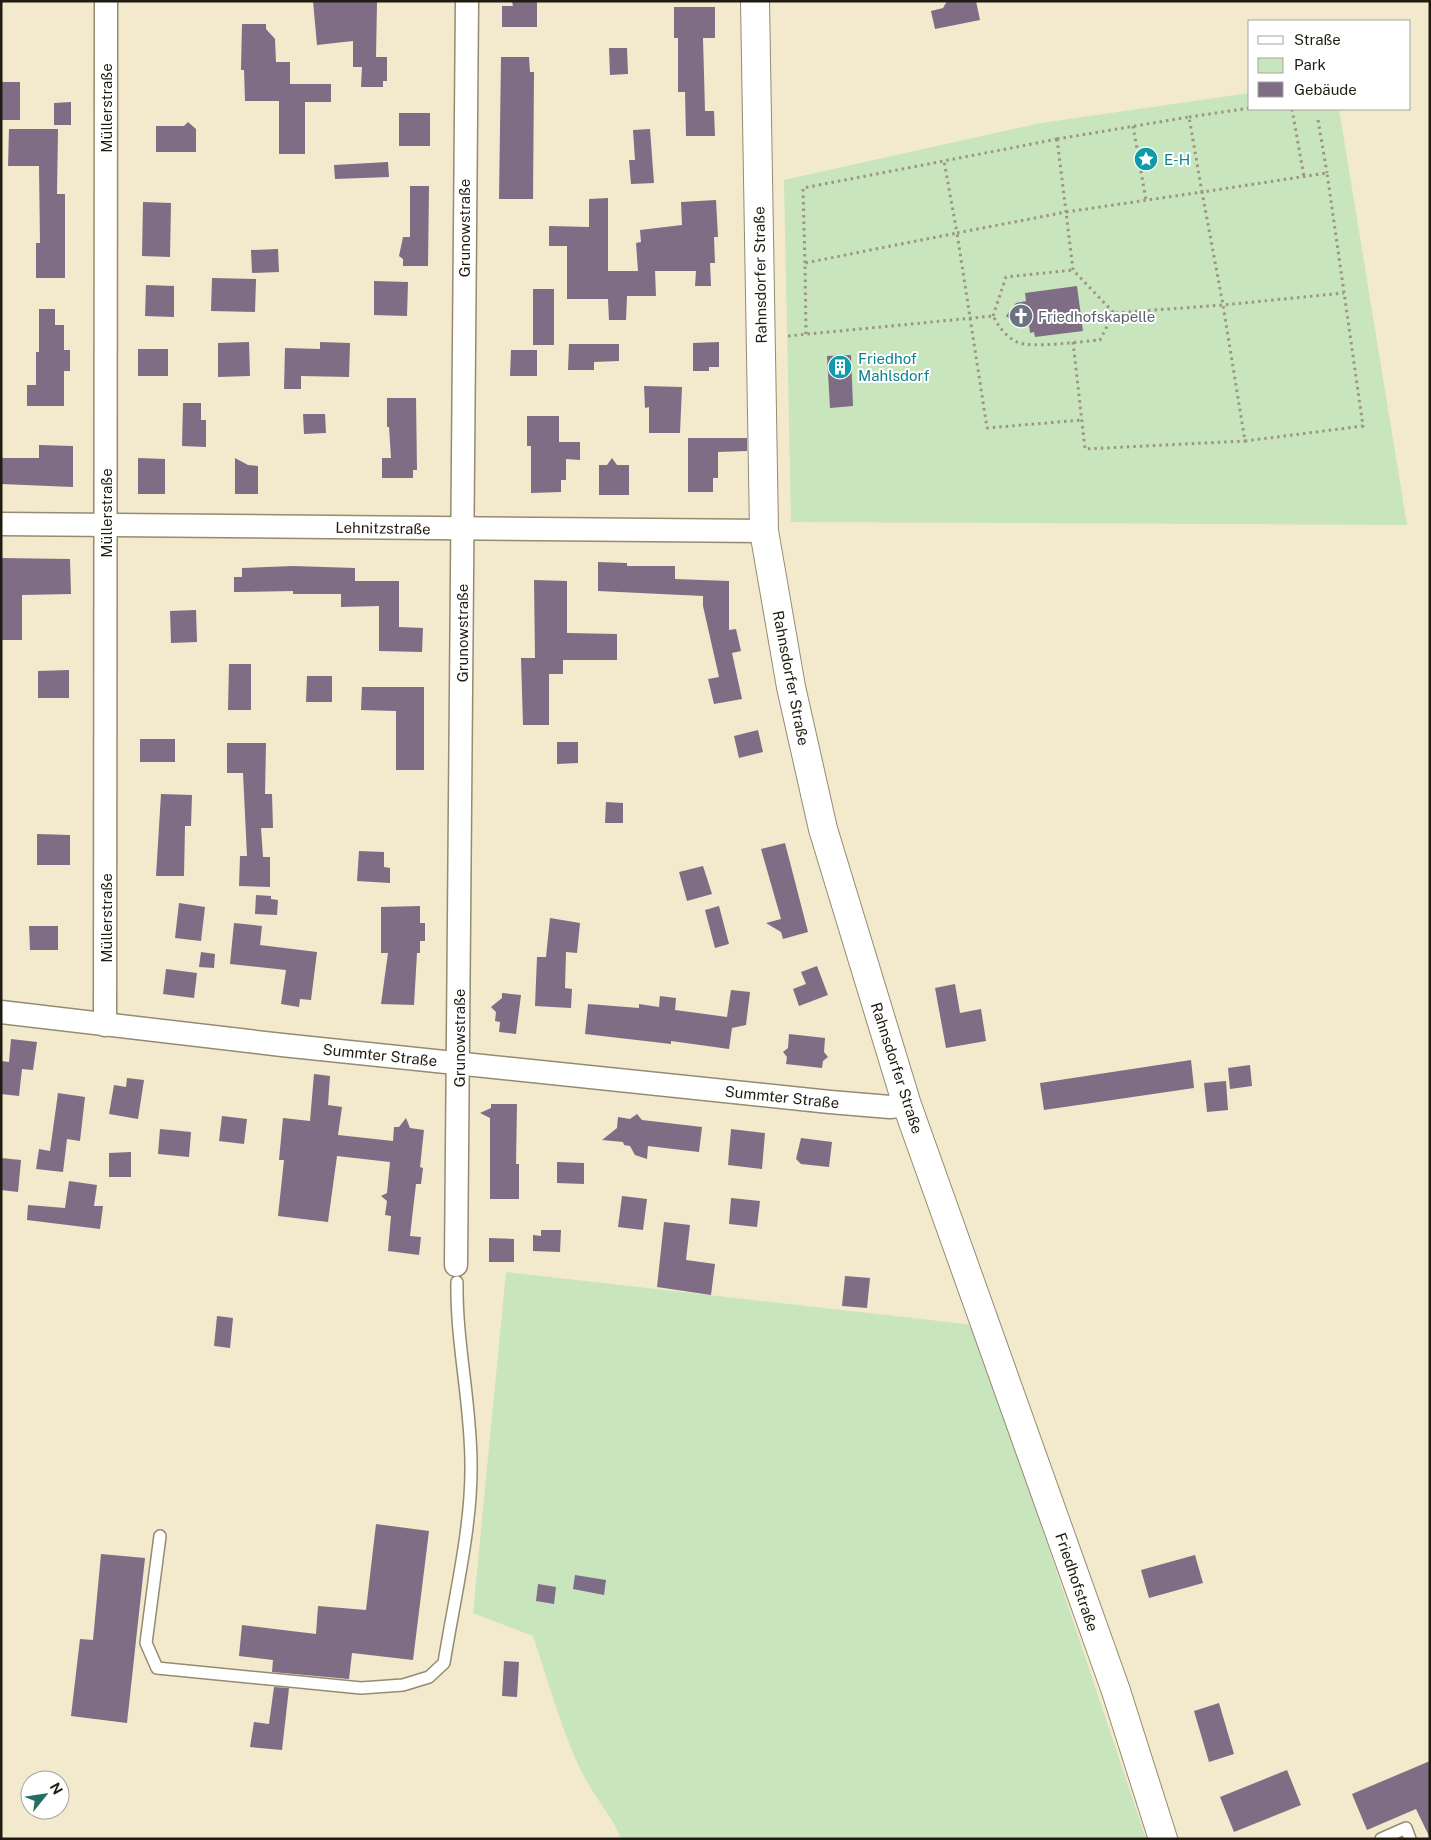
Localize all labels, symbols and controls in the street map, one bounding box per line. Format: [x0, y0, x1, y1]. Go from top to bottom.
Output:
legend [1248, 20, 1411, 110]
text: Straße [1294, 31, 1341, 48]
text: Park [1294, 56, 1326, 73]
street label: Müllerstraße [98, 63, 115, 153]
text: Gebäude [1294, 81, 1357, 98]
place icon: E-H [1133, 146, 1159, 172]
place label: E-H [1164, 151, 1190, 168]
street label: Grunowstraße [456, 179, 473, 277]
street label: Rahnsdorfer Straße [750, 206, 770, 344]
church icon: Friedhofskapelle [1008, 303, 1034, 329]
place label: Friedhofskapelle [1038, 308, 1155, 325]
place label: Friedhof Mahlsdorf [858, 350, 930, 384]
building icon: Friedhof Mahlsdorf [827, 354, 853, 380]
street label: Müllerstraße [98, 468, 115, 558]
street label: Lehnitzstraße [335, 519, 431, 537]
street label: Grunowstraße [454, 584, 471, 682]
street label: Rahnsdorfer Straße [770, 609, 812, 747]
street label: Müllerstraße [98, 873, 115, 963]
street label: Grunowstraße [451, 989, 468, 1087]
street label: Rahnsdorfer Straße [868, 1000, 926, 1136]
street label: Summter Straße [322, 1041, 438, 1069]
street label: Summter Straße [724, 1083, 840, 1111]
street label: Friedhofstraße [1052, 1530, 1102, 1634]
north arrow [20, 1770, 70, 1820]
text: N [47, 1780, 66, 1797]

